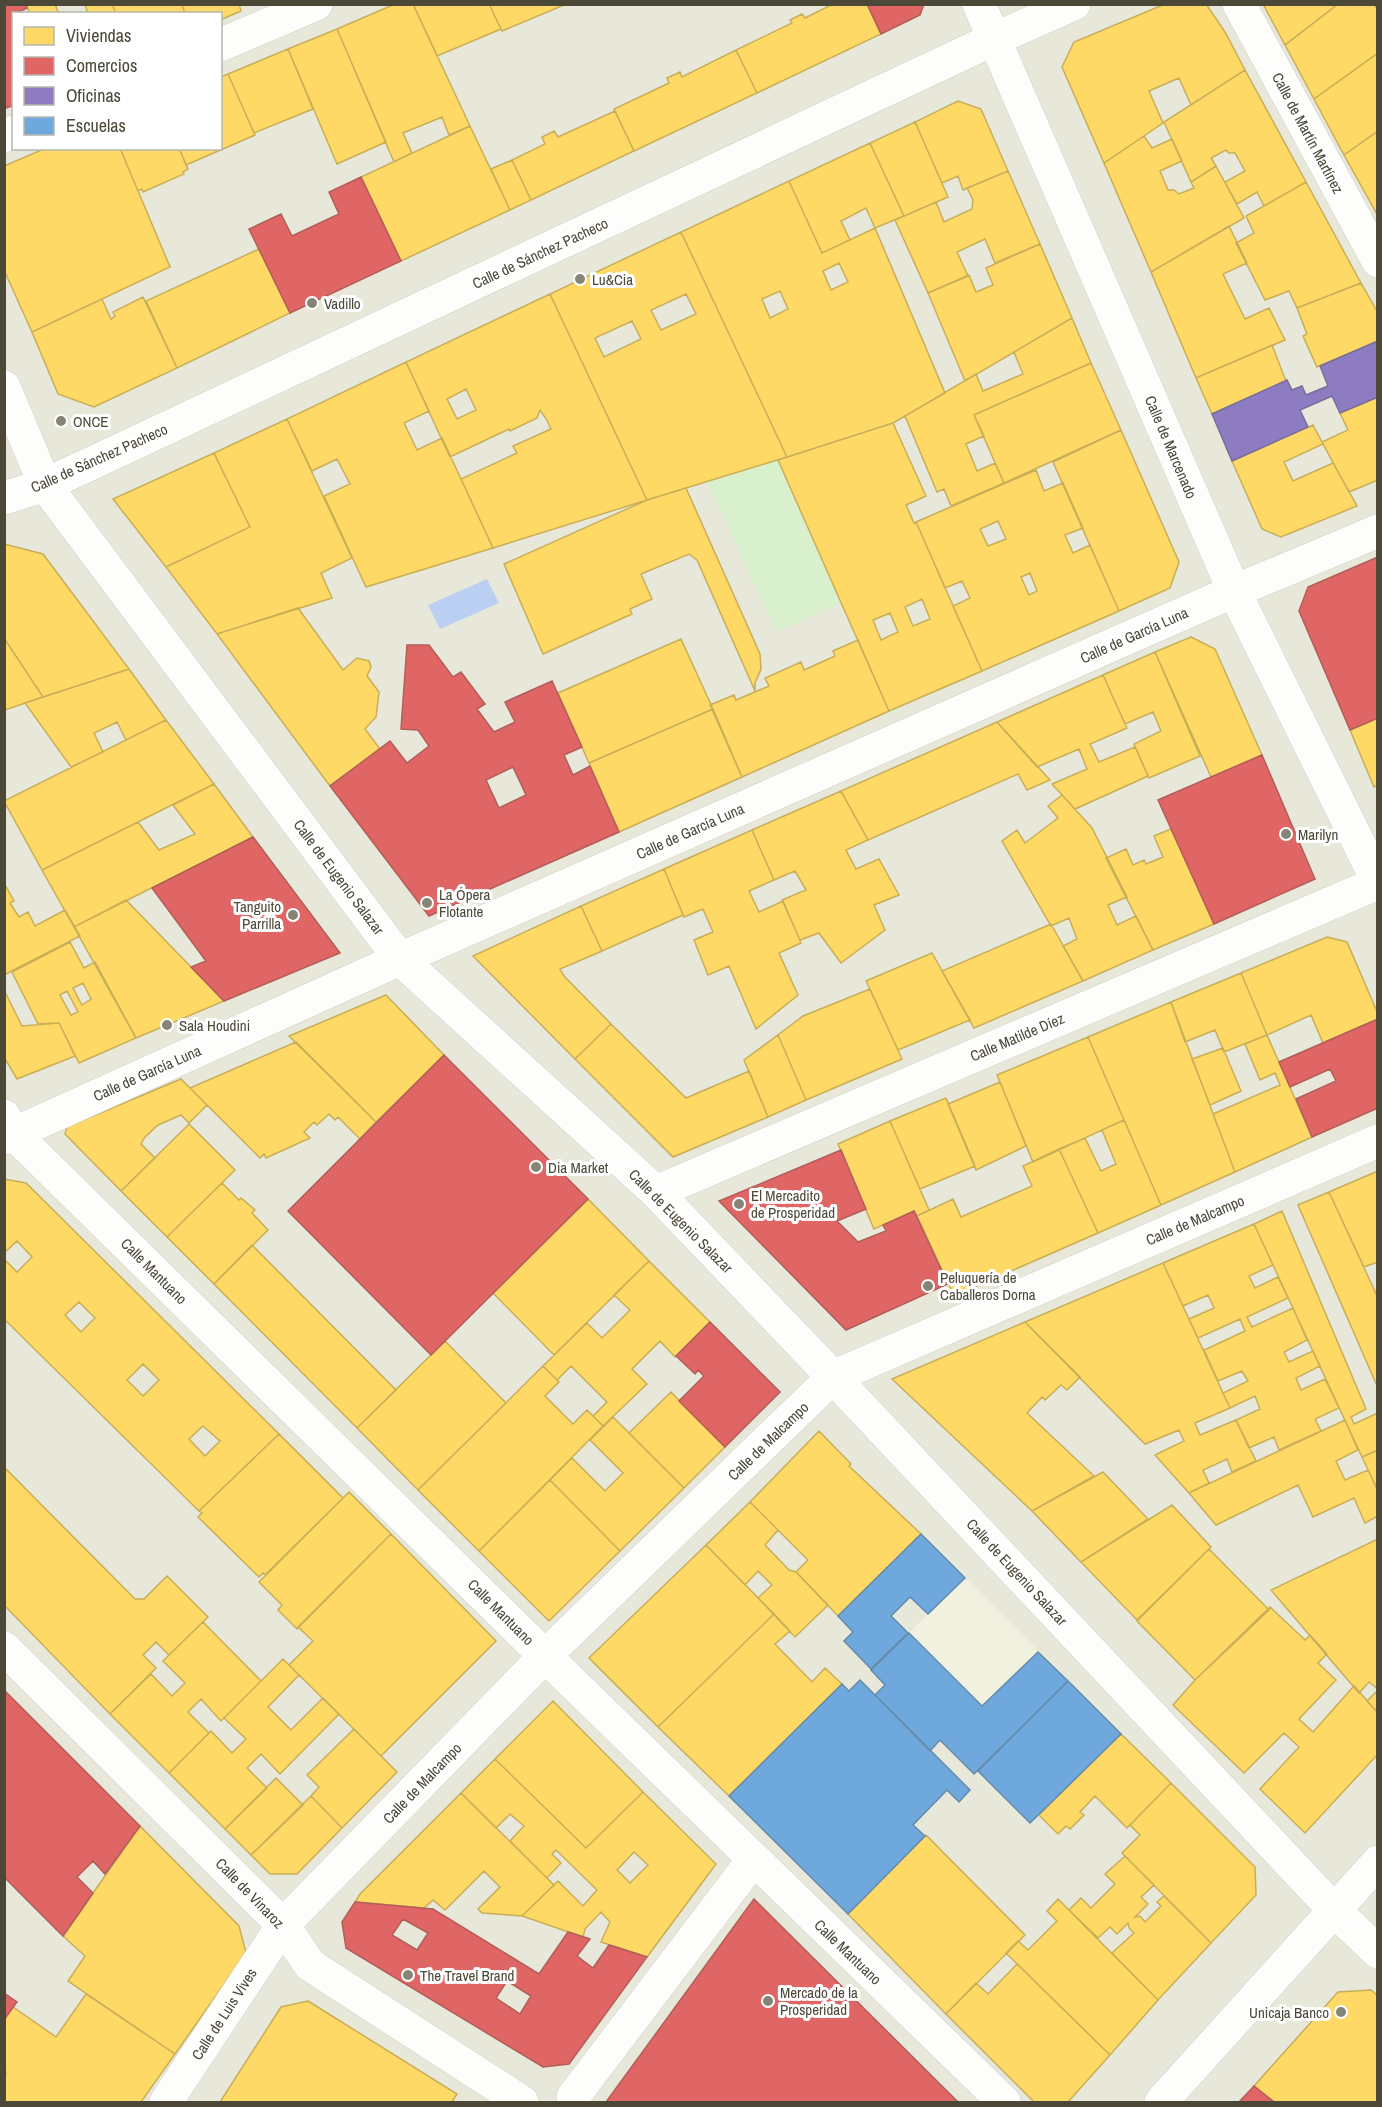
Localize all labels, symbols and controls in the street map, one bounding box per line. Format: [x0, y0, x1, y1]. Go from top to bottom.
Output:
legend [12, 12, 222, 150]
text: Viviendas [66, 23, 131, 48]
text: Comercios [66, 53, 137, 78]
street label: Calle de Martín Martínez [1267, 69, 1349, 197]
text: Oficinas [66, 83, 121, 108]
text: Escuelas [66, 113, 126, 138]
street label: Calle de Sánchez Pacheco [469, 212, 612, 294]
place label: Lu&Cia [592, 269, 633, 290]
marker: Lu&Cia [573, 272, 587, 286]
place label: Vadillo [324, 293, 361, 314]
marker: Vadillo [305, 296, 319, 310]
street label: Calle de Marcenado [1140, 392, 1202, 502]
place label: ONCE [73, 411, 109, 432]
marker: ONCE [54, 414, 68, 428]
street label: Calle de Sánchez Pacheco [27, 418, 171, 498]
street label: Calle de García Luna [1077, 602, 1192, 668]
street label: Calle de García Luna [633, 798, 748, 864]
street label: Calle de Eugenio Salazar [289, 815, 389, 939]
place label: Marilyn [1298, 824, 1338, 845]
marker: Marilyn [1279, 827, 1293, 841]
place label: La Ópera Flotante [439, 884, 490, 922]
place label: Tanguito Parrilla [234, 896, 281, 934]
marker: La Ópera Flotante [420, 896, 434, 910]
marker: Tanguito Parrilla [286, 908, 300, 922]
street label: Calle Matilde Díez [967, 1008, 1067, 1066]
place label: Sala Houdini [179, 1015, 250, 1036]
marker: Sala Houdini [160, 1018, 174, 1032]
street label: Calle de García Luna [90, 1040, 205, 1106]
place label: Dia Market [548, 1157, 609, 1178]
marker: Dia Market [529, 1160, 543, 1174]
street label: Calle de Eugenio Salazar [624, 1164, 738, 1278]
place label: El Mercadito de Prosperidad [751, 1185, 835, 1223]
street label: Calle de Malcampo [1142, 1190, 1248, 1250]
marker: El Mercadito de Prosperidad [732, 1197, 746, 1211]
street label: Calle Mantuano [116, 1233, 192, 1309]
place label: Peluquería de Caballeros Dorna [940, 1267, 1036, 1305]
marker: Peluquería de Caballeros Dorna [921, 1279, 935, 1293]
street label: Calle de Malcampo [723, 1397, 813, 1485]
street label: Calle de Eugenio Salazar [962, 1514, 1072, 1630]
street label: Calle Mantuano [463, 1574, 539, 1650]
street label: Calle de Malcampo [378, 1738, 466, 1828]
street label: Calle de Vinaroz [211, 1853, 289, 1933]
street label: Calle Mantuano [810, 1915, 886, 1990]
street label: Calle de Luis Vives [186, 1964, 262, 2064]
place label: The Travel Brand [420, 1965, 514, 1986]
marker: The Travel Brand [401, 1968, 415, 1982]
place label: Mercado de la Prosperidad [780, 1982, 858, 2020]
marker: Mercado de la Prosperidad [761, 1994, 775, 2008]
place label: Unicaja Banco [1249, 2002, 1329, 2023]
marker: Unicaja Banco [1334, 2005, 1348, 2019]

